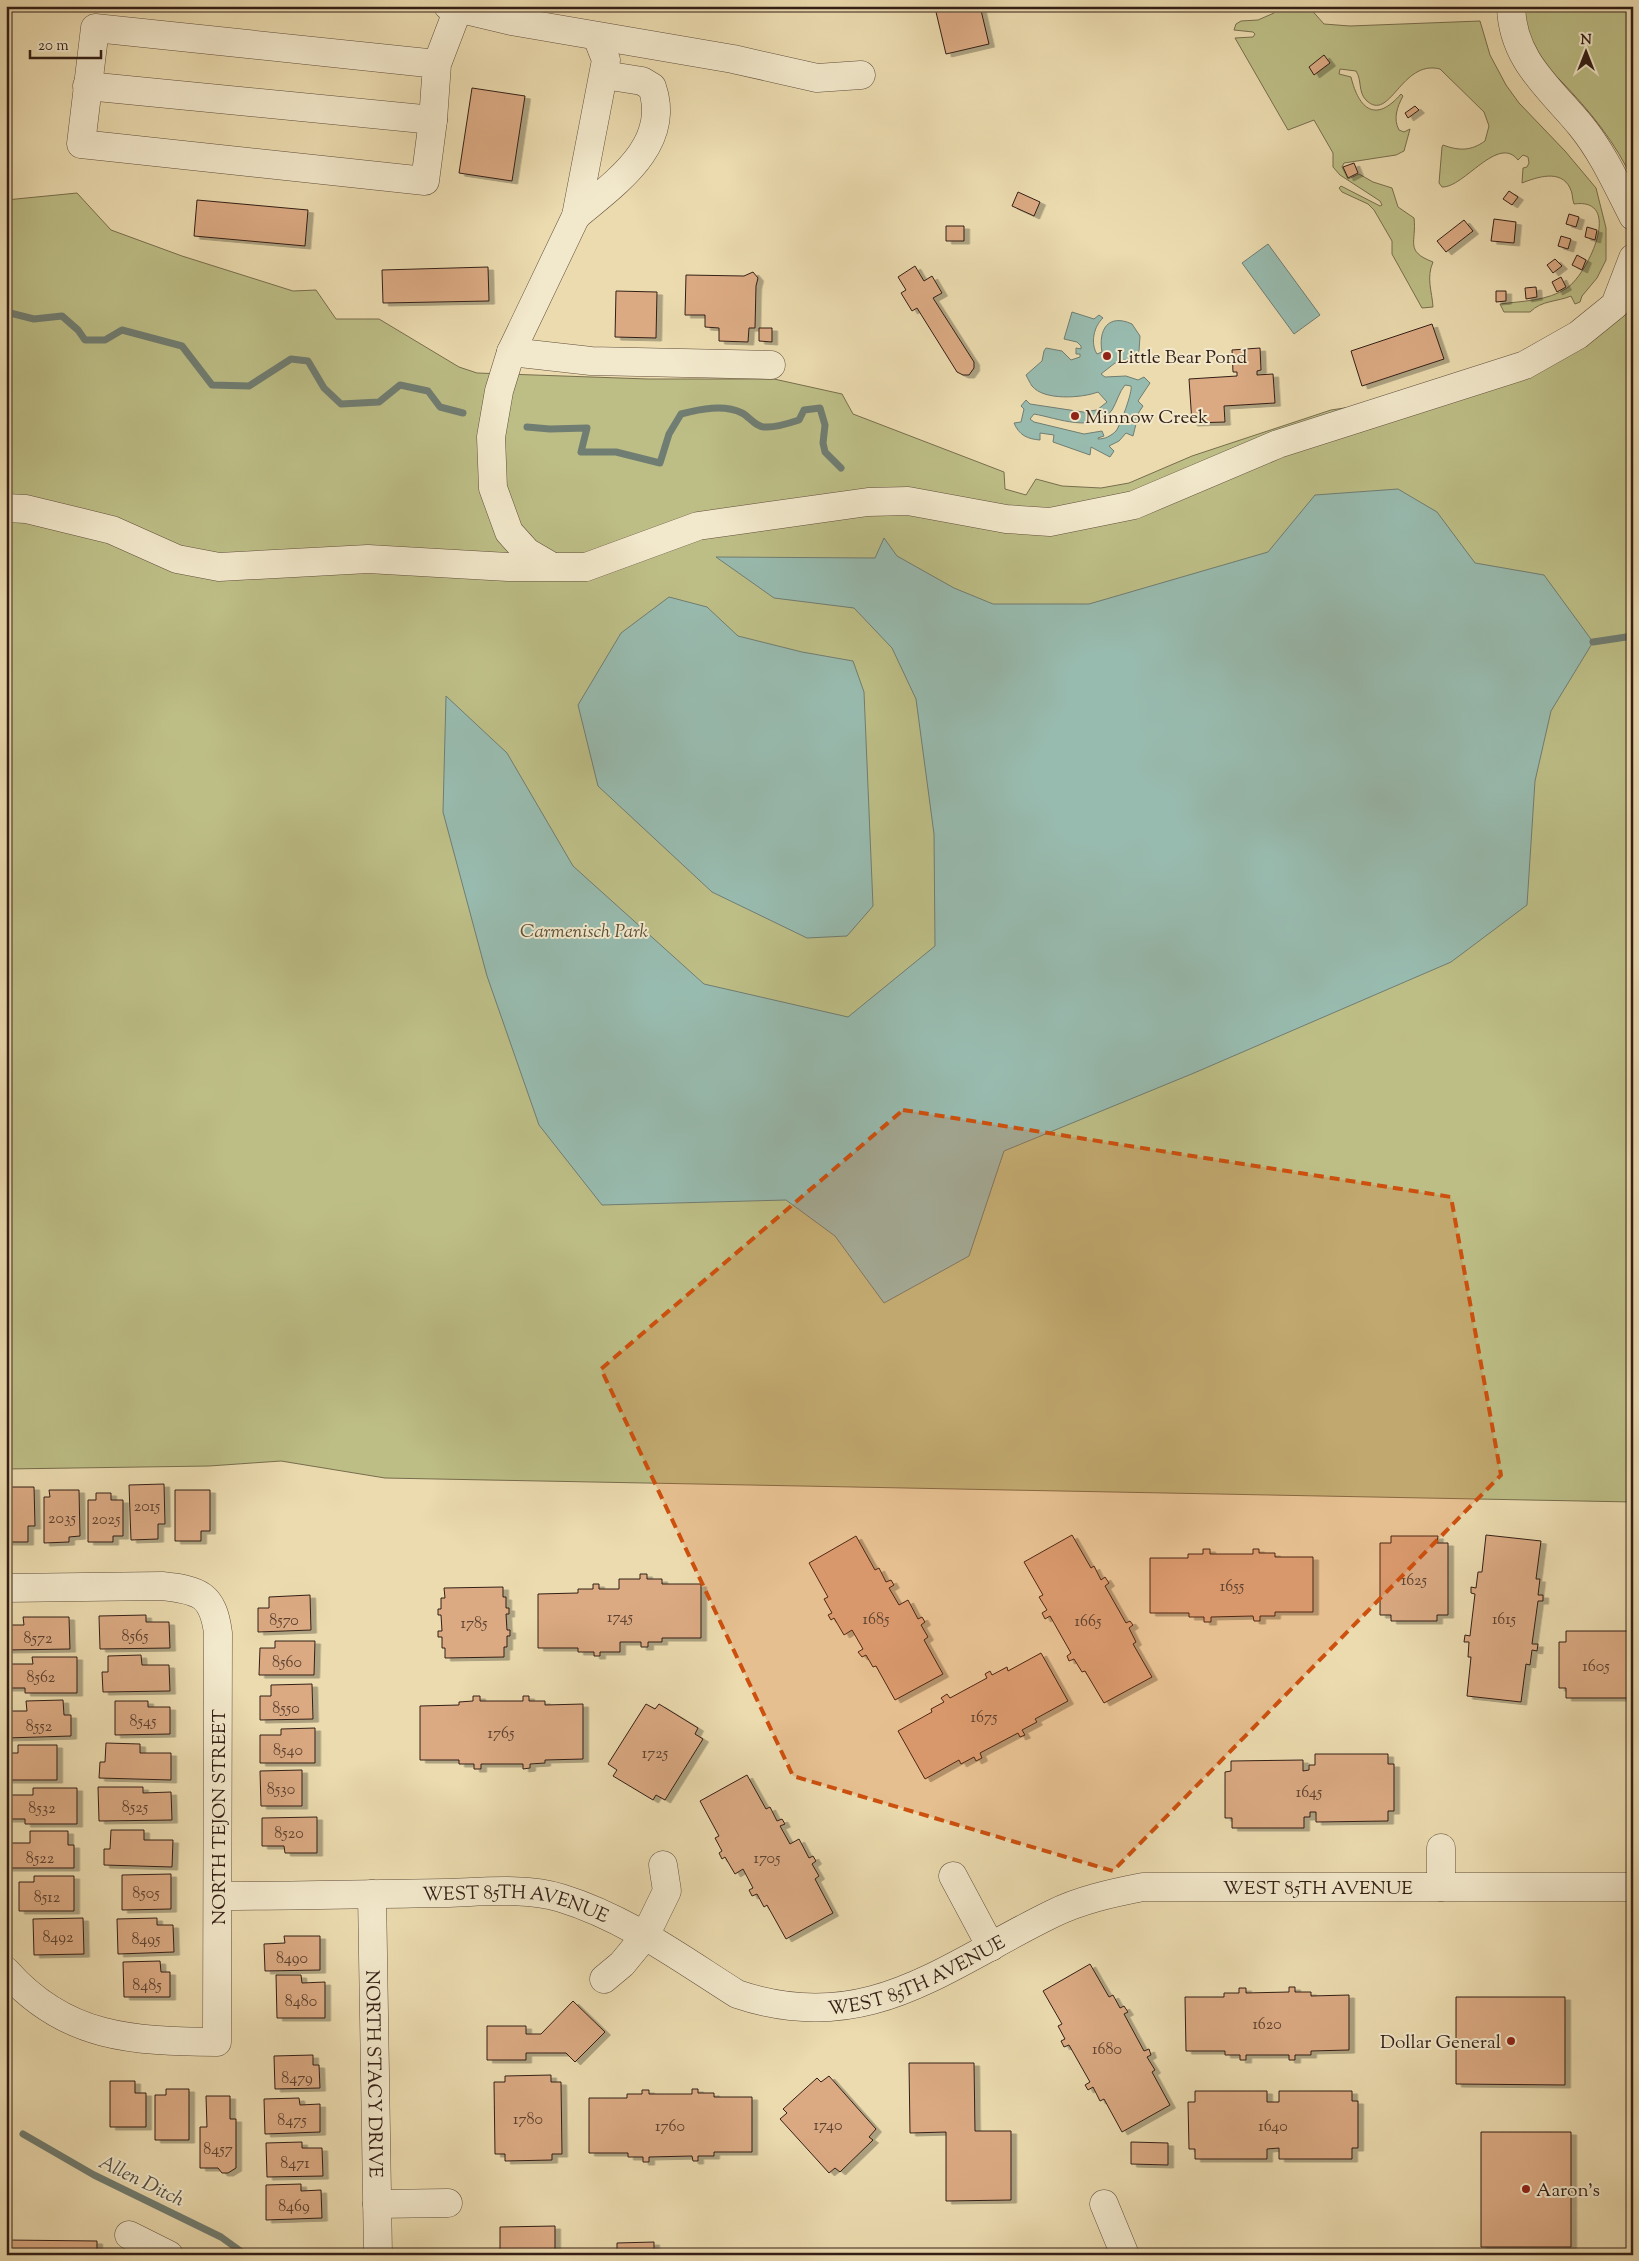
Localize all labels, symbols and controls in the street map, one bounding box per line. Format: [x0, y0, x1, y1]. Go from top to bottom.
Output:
scale bar [30, 28, 101, 60]
north arrow [1562, 28, 1612, 78]
text: N [1580, 31, 1592, 51]
text: 20 m [38, 36, 69, 57]
place label: Little Bear Pond [1117, 345, 1248, 372]
marker: Little Bear Pond [1101, 350, 1113, 362]
place label: Minnow Creek [1085, 405, 1209, 432]
marker: Minnow Creek [1069, 410, 1081, 422]
park label: Carmenisch Park [520, 919, 649, 946]
house number: 2015 [134, 1496, 161, 1519]
house number: 2035 [48, 1508, 76, 1531]
house number: 2025 [92, 1509, 121, 1532]
house number: 1625 [1401, 1570, 1428, 1593]
house number: 1655 [1220, 1576, 1245, 1599]
house number: 1745 [607, 1607, 633, 1630]
house number: 1685 [863, 1609, 890, 1632]
house number: 1615 [1492, 1609, 1517, 1632]
house number: 8570 [269, 1610, 299, 1633]
house number: 1665 [1075, 1611, 1102, 1634]
house number: 1785 [461, 1613, 488, 1636]
house number: 8565 [122, 1626, 149, 1649]
house number: 8572 [24, 1628, 53, 1651]
house number: 8560 [272, 1652, 302, 1675]
house number: 1605 [1582, 1656, 1610, 1679]
house number: 8562 [27, 1667, 56, 1690]
house number: 8550 [272, 1698, 300, 1721]
house number: 1675 [971, 1707, 998, 1730]
street label: NORTH TEJON STREET [207, 1709, 234, 1925]
house number: 8545 [129, 1711, 157, 1734]
house number: 8552 [26, 1716, 53, 1739]
house number: 1765 [488, 1723, 515, 1746]
house number: 8540 [273, 1740, 303, 1763]
house number: 1725 [642, 1743, 669, 1766]
house number: 8530 [267, 1779, 295, 1802]
house number: 1645 [1296, 1782, 1323, 1805]
house number: 8525 [122, 1797, 149, 1820]
house number: 8532 [28, 1798, 56, 1821]
house number: 8520 [274, 1823, 304, 1846]
house number: 8522 [26, 1848, 55, 1871]
house number: 1705 [753, 1848, 781, 1871]
street label: WEST 85TH AVENUE [1223, 1876, 1413, 1903]
street label: WEST 85TH AVENUE [422, 1880, 613, 1931]
house number: 8505 [132, 1883, 160, 1906]
house number: 8512 [34, 1887, 61, 1910]
house number: 8492 [42, 1927, 74, 1950]
house number: 8495 [131, 1929, 161, 1952]
street label: WEST 85TH AVENUE [827, 1930, 1011, 2024]
house number: 8490 [276, 1948, 308, 1971]
street label: NORTH STACY DRIVE [357, 1970, 388, 2179]
house number: 8485 [132, 1975, 162, 1998]
house number: 8480 [285, 1991, 317, 2014]
house number: 1620 [1252, 2014, 1282, 2037]
place label: Dollar General [1380, 2030, 1501, 2057]
marker: Dollar General [1505, 2035, 1517, 2047]
house number: 1680 [1092, 2039, 1122, 2062]
house number: 8479 [281, 2068, 313, 2091]
house number: 1780 [513, 2109, 543, 2132]
house number: 8475 [277, 2110, 307, 2133]
house number: 1740 [814, 2115, 842, 2138]
house number: 1760 [655, 2116, 685, 2139]
house number: 1640 [1258, 2116, 1288, 2139]
house number: 8457 [203, 2139, 233, 2162]
water label: Allen Ditch [93, 2149, 189, 2216]
house number: 8471 [280, 2153, 310, 2176]
place label: Aaron's [1536, 2178, 1600, 2205]
marker: Aaron's [1520, 2183, 1532, 2195]
house number: 8469 [278, 2196, 310, 2219]

